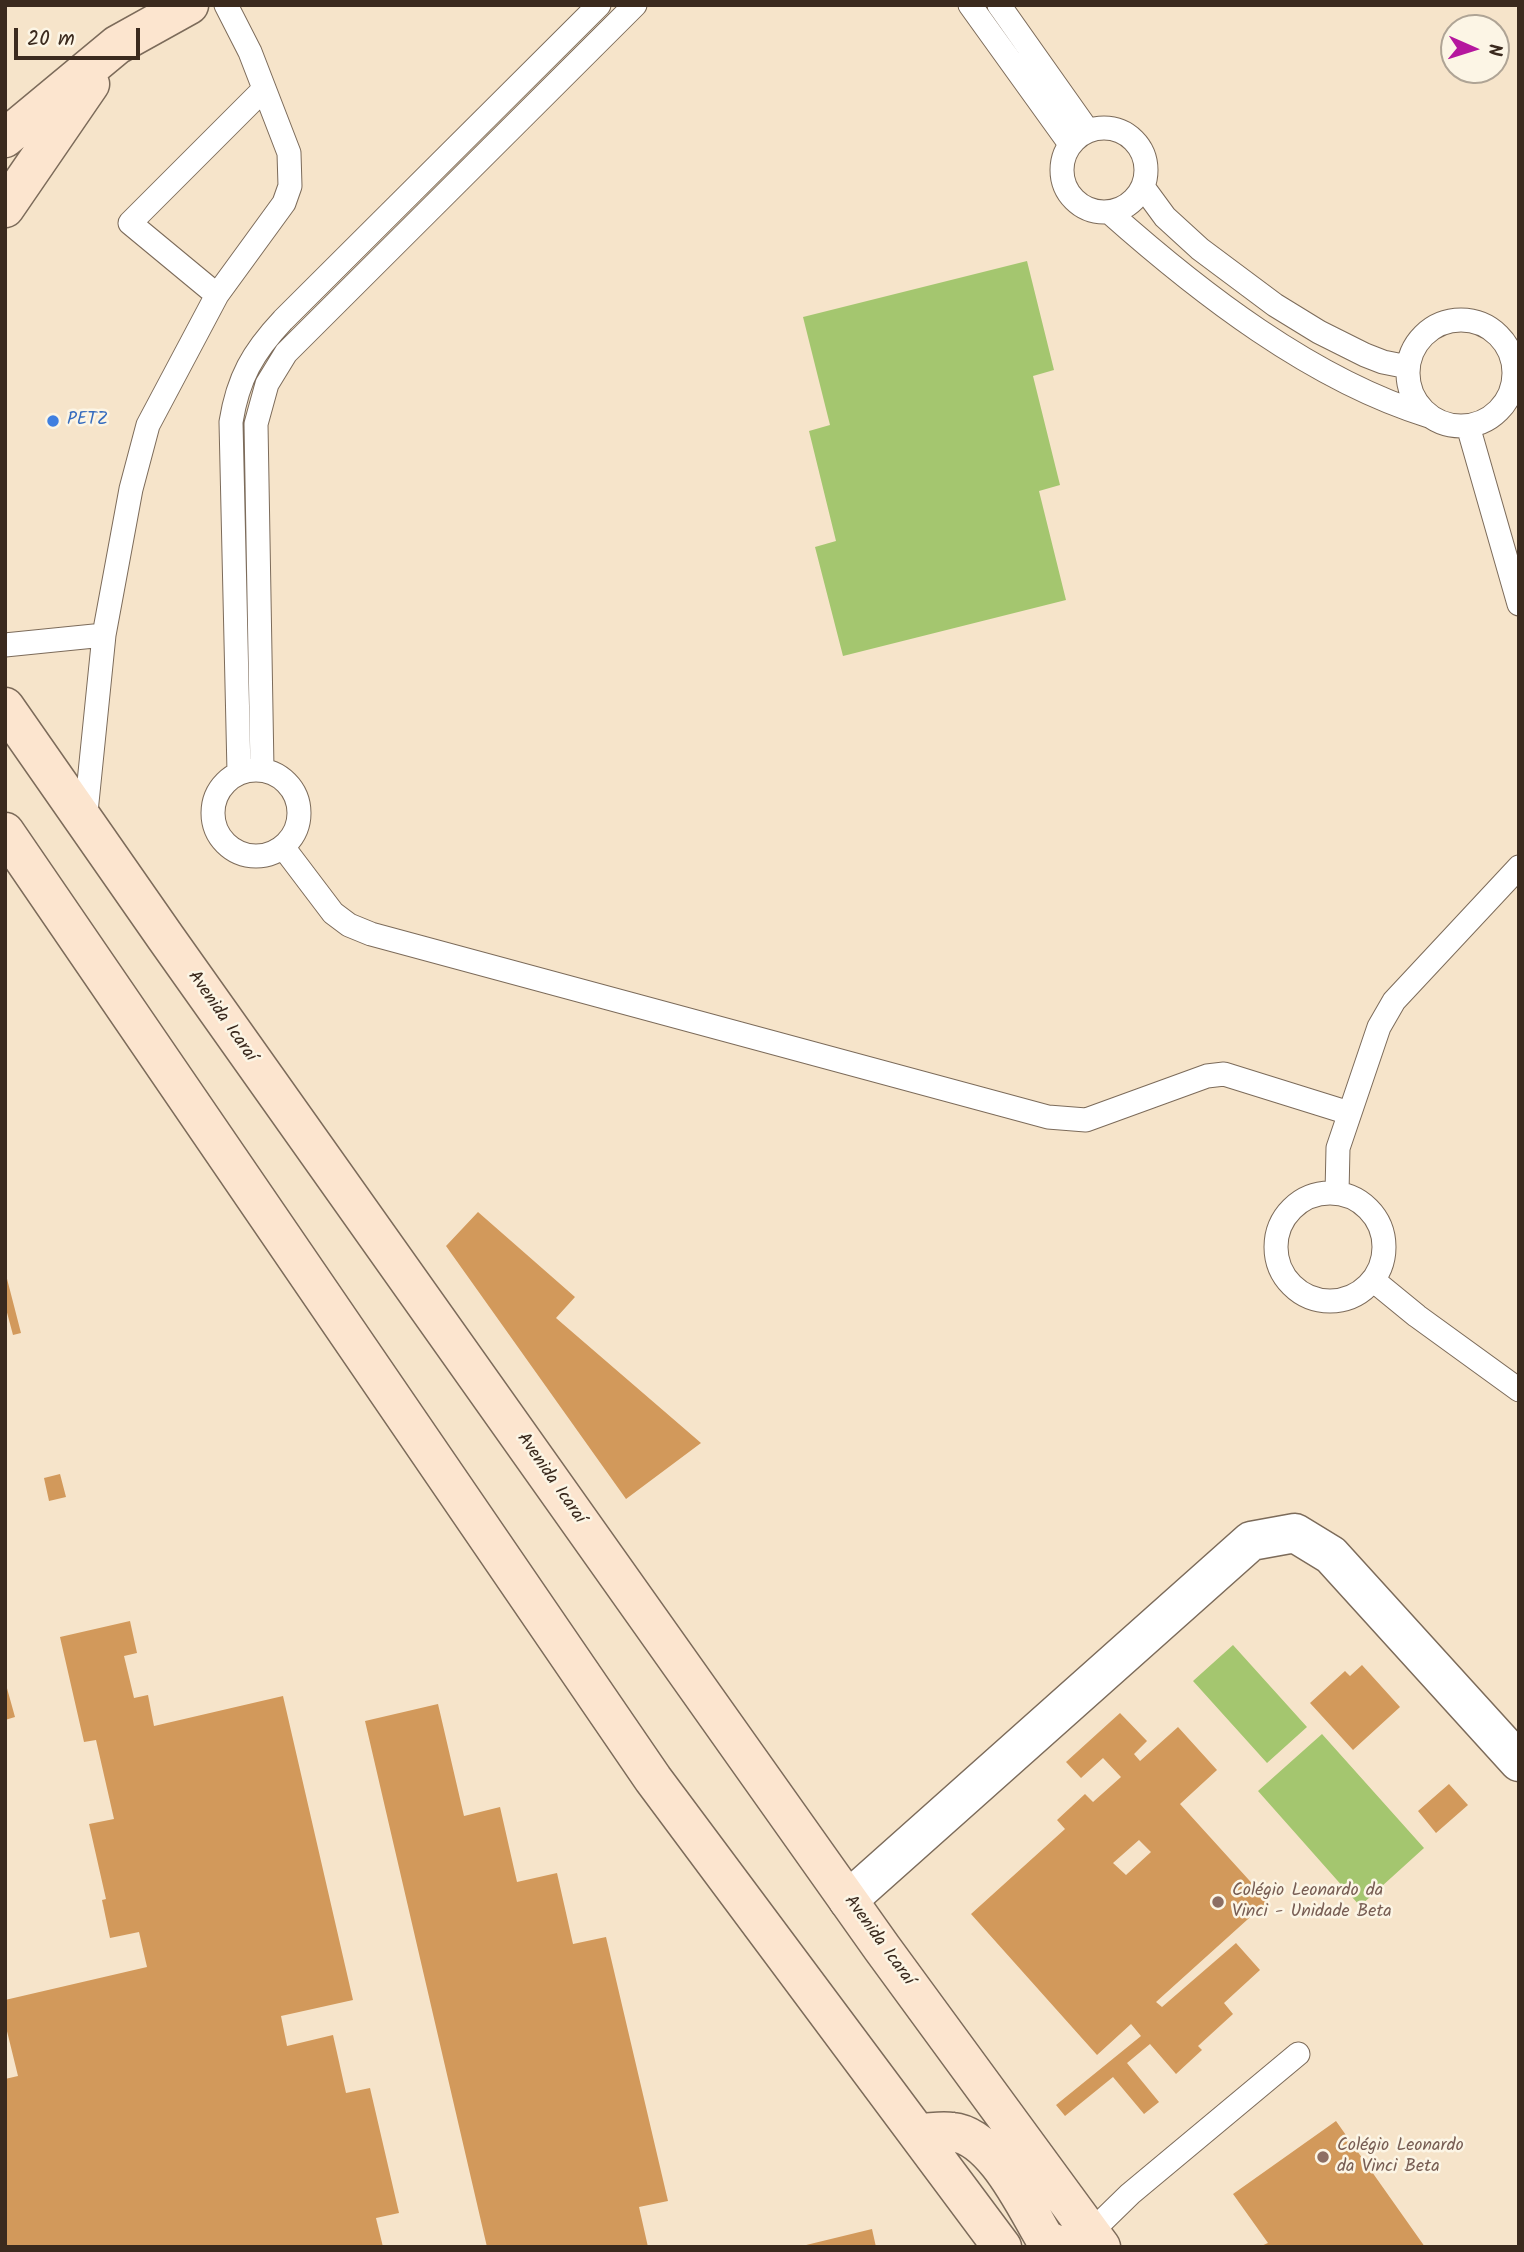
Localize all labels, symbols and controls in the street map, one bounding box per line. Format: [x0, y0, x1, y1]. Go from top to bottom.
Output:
scale bar [18, 14, 144, 58]
north arrow [1440, 14, 1510, 84]
text: 20 m [27, 23, 75, 56]
text: N [1479, 43, 1509, 57]
place label: PETZ [67, 410, 108, 432]
marker: PETZ [45, 413, 61, 429]
street label: Avenida Icaraí [182, 967, 260, 1067]
street label: Avenida Icaraí [511, 1429, 589, 1529]
place label: Colégio Leonardo da Vinci - Unidade Beta [1232, 1881, 1392, 1924]
street label: Avenida Icaraí [838, 1892, 918, 1990]
marker: Colégio Leonardo da Vinci - Unidade Beta [1210, 1894, 1226, 1910]
place label: Colégio Leonardo da Vinci Beta [1337, 2136, 1464, 2178]
marker: Colégio Leonardo da Vinci Beta [1315, 2149, 1331, 2165]

